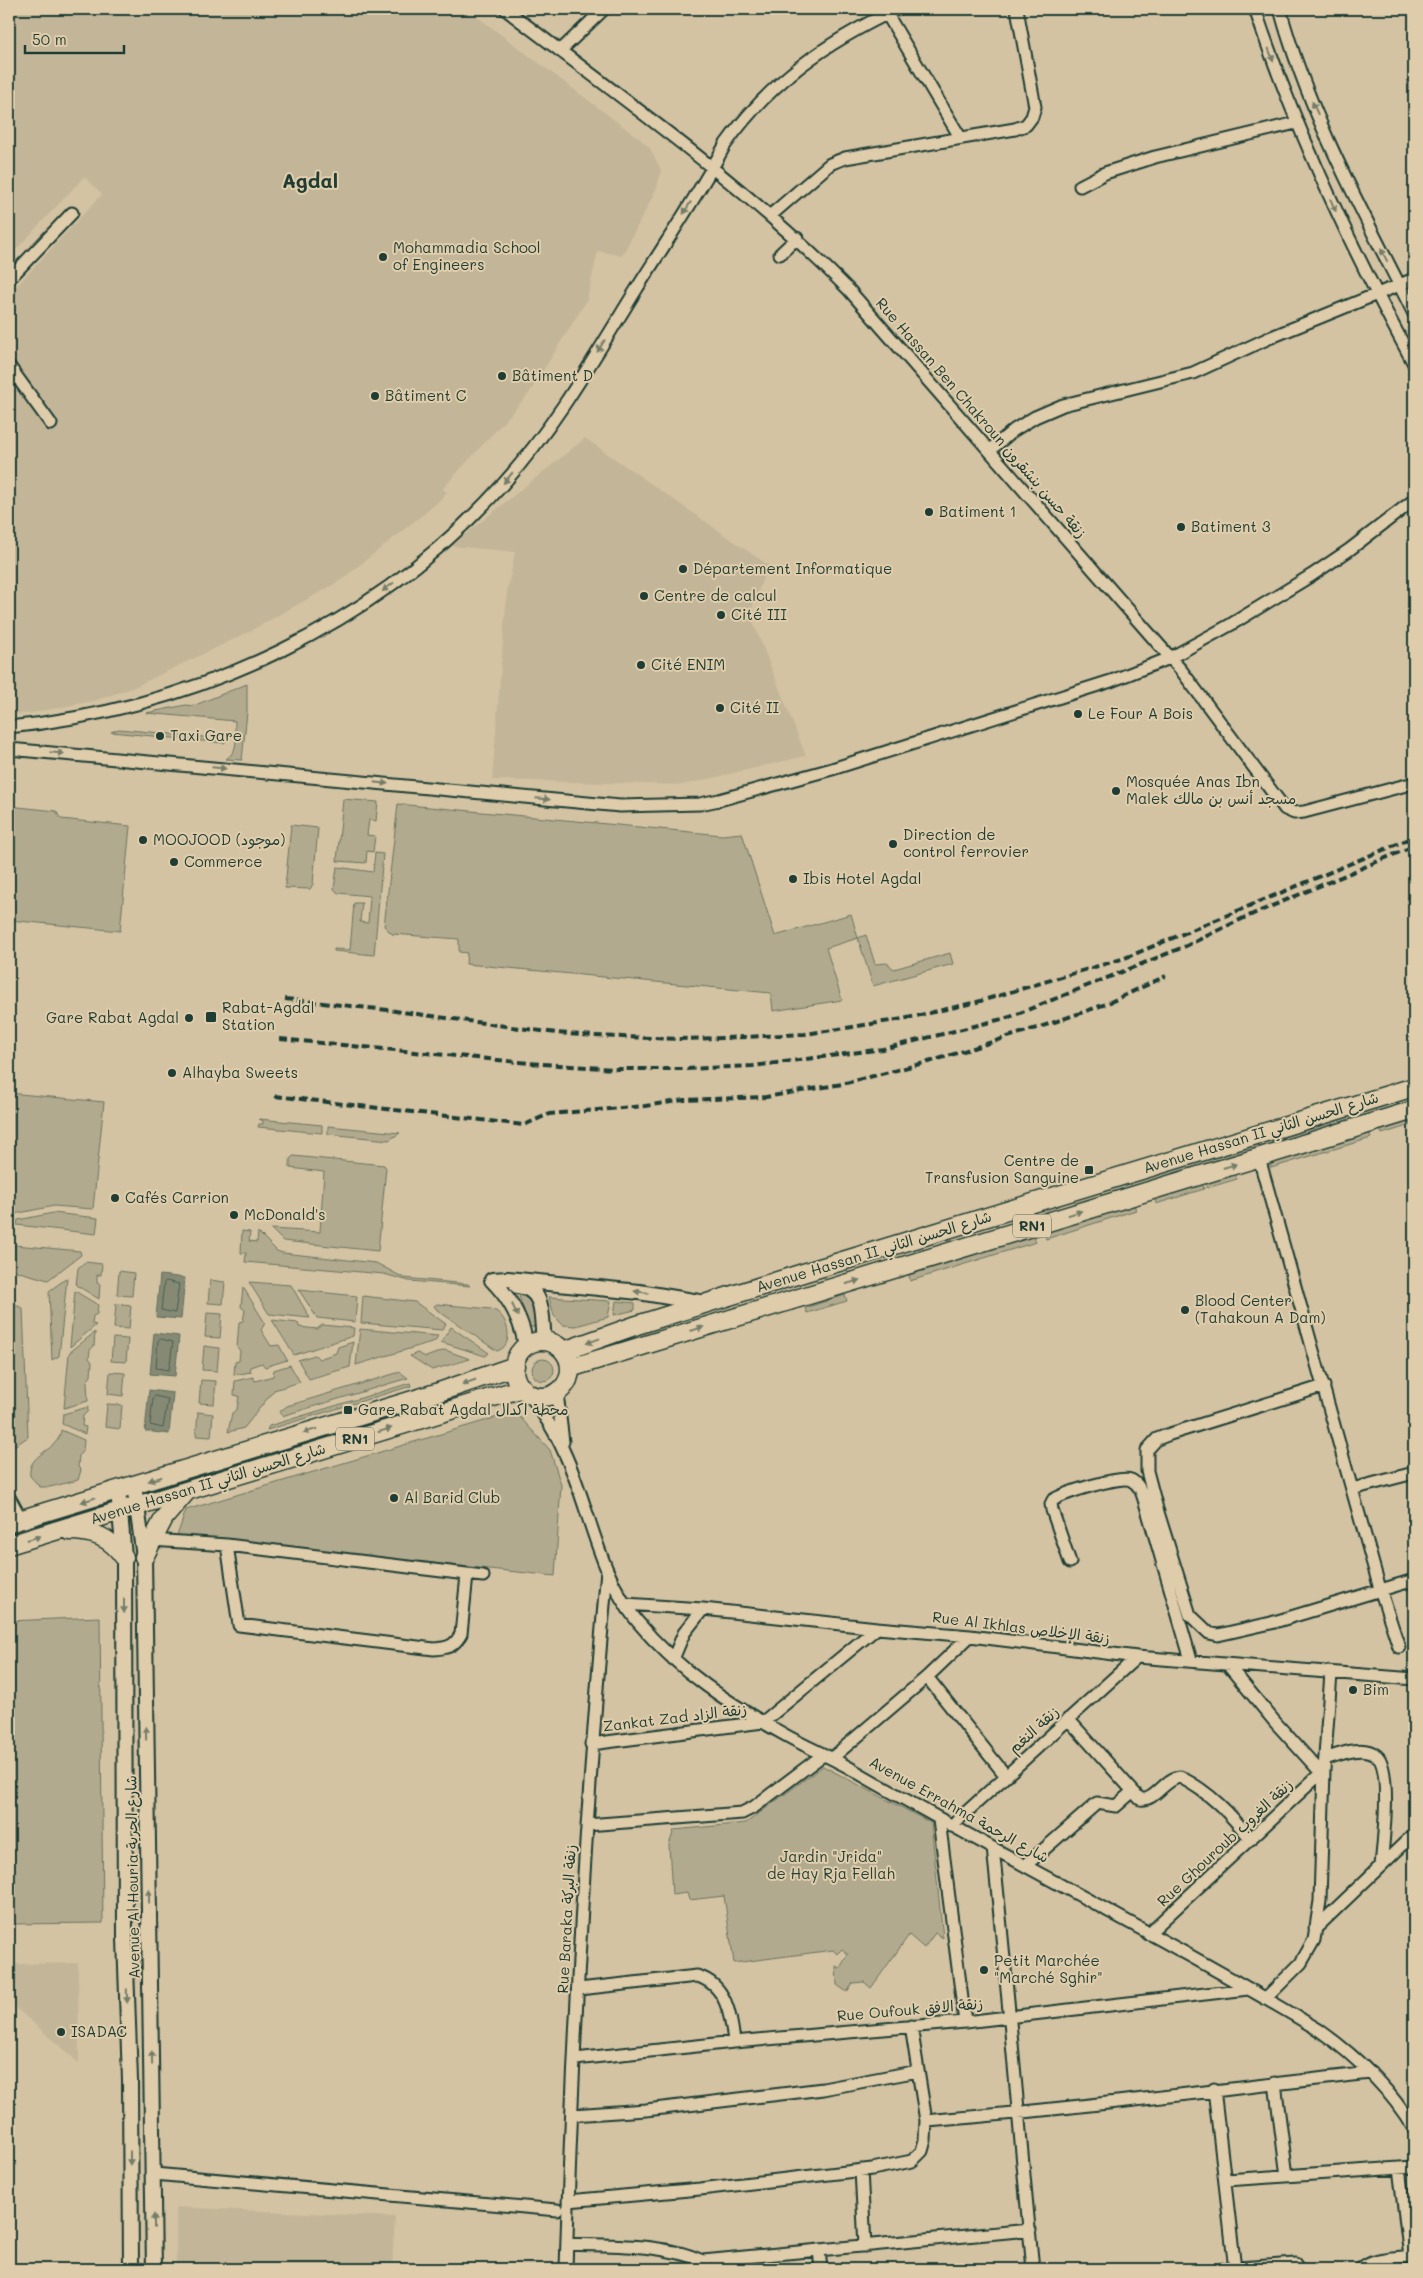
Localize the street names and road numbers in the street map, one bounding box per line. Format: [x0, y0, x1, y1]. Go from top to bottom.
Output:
street label: Rue Hassan Ben Chakroun زنقة حسن بنشقرون [872, 293, 1092, 542]
street label: Avenue Hassan II شارع الحسن الثاني [1141, 1087, 1382, 1181]
street label: Avenue Hassan II شارع الحسن الثاني [754, 1206, 995, 1300]
road number: RN1 [1013, 1214, 1051, 1238]
road number: RN1 [336, 1428, 374, 1450]
street label: Avenue Hassan II شارع الحسن الثاني [88, 1438, 329, 1532]
street label: Rue Al Ikhlas زنقة الإخلاص [931, 1606, 1111, 1649]
street label: Zankat Zad زنقة الزاد [602, 1698, 748, 1736]
street label: زنقة النغم [1004, 1701, 1065, 1759]
street label: Avenue Errahma شارع الرحمة [866, 1751, 1053, 1868]
street label: Rue Ghouroub زنقة الغروب [1152, 1774, 1296, 1910]
street label: Avenue Al Houria شارع الحرية [120, 1775, 145, 1979]
street label: Rue Baraka زنقة البركة [552, 1844, 580, 1994]
street label: Rue Oufouk زنقة الافق [836, 1993, 984, 2025]

